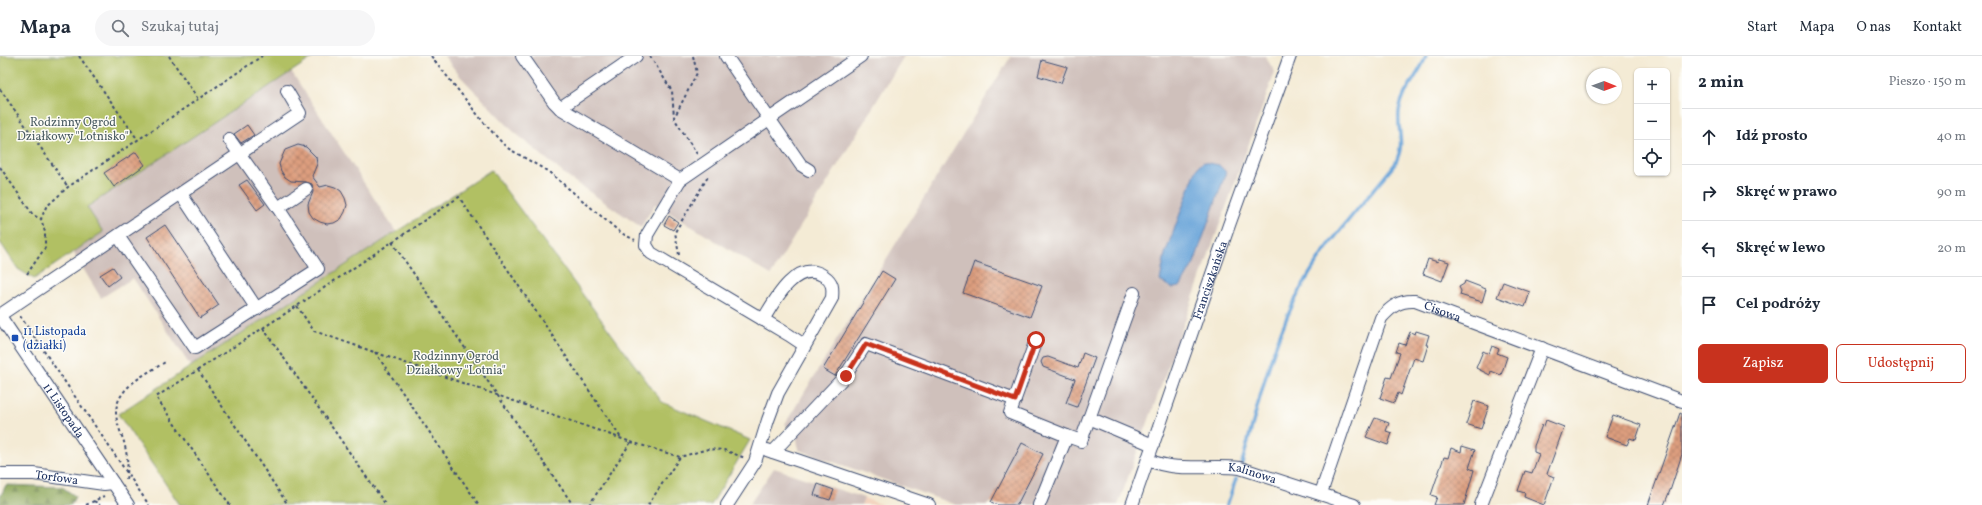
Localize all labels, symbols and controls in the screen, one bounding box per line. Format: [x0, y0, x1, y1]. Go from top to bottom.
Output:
search box [95, 10, 375, 46]
text: Mapa [20, 15, 71, 41]
icon: search [109, 17, 131, 39]
text: Szukaj tutaj [141, 17, 219, 38]
text: Start [1747, 18, 1777, 37]
text: Mapa [1799, 18, 1834, 37]
text: O nas [1856, 18, 1891, 37]
text: Kontakt [1913, 18, 1962, 37]
north arrow [1586, 68, 1622, 104]
map controls [1634, 68, 1670, 176]
button: + [1634, 68, 1670, 104]
text: 2 min [1698, 71, 1744, 94]
text: Pieszo · 150 m [1889, 73, 1966, 91]
button: − [1634, 104, 1670, 140]
park label: Rodzinny Ogród Działkowy "Lotnisko" [17, 115, 129, 145]
icon: ahead [1698, 126, 1720, 148]
text: Idź prosto [1736, 126, 1808, 147]
text: 40 m [1937, 128, 1966, 146]
button: locate [1634, 140, 1670, 176]
icon: right [1698, 182, 1720, 204]
text: Skręć w prawo [1736, 182, 1837, 203]
text: 90 m [1937, 184, 1966, 202]
icon: left [1698, 238, 1720, 260]
text: Skręć w lewo [1736, 238, 1825, 259]
street label: Franciszkańska [1190, 239, 1232, 322]
text: 20 m [1937, 240, 1966, 258]
icon: arrive [1698, 294, 1720, 316]
text: Cel podróży [1736, 294, 1820, 315]
street label: Cisowa [1422, 298, 1463, 326]
place label: 11 Listopada (działki) [23, 324, 86, 354]
route start [1027, 331, 1045, 349]
marker: 11 Listopada (działki) [10, 333, 20, 343]
button: Zapisz [1698, 344, 1828, 383]
button: Udostępnij [1836, 344, 1966, 383]
park label: Rodzinny Ogród Działkowy "Lotnia" [406, 349, 506, 379]
route end [837, 367, 855, 385]
street label: 11 Listopada [39, 380, 87, 442]
street label: Kalinowa [1227, 460, 1278, 488]
street label: Torfowa [34, 467, 79, 489]

